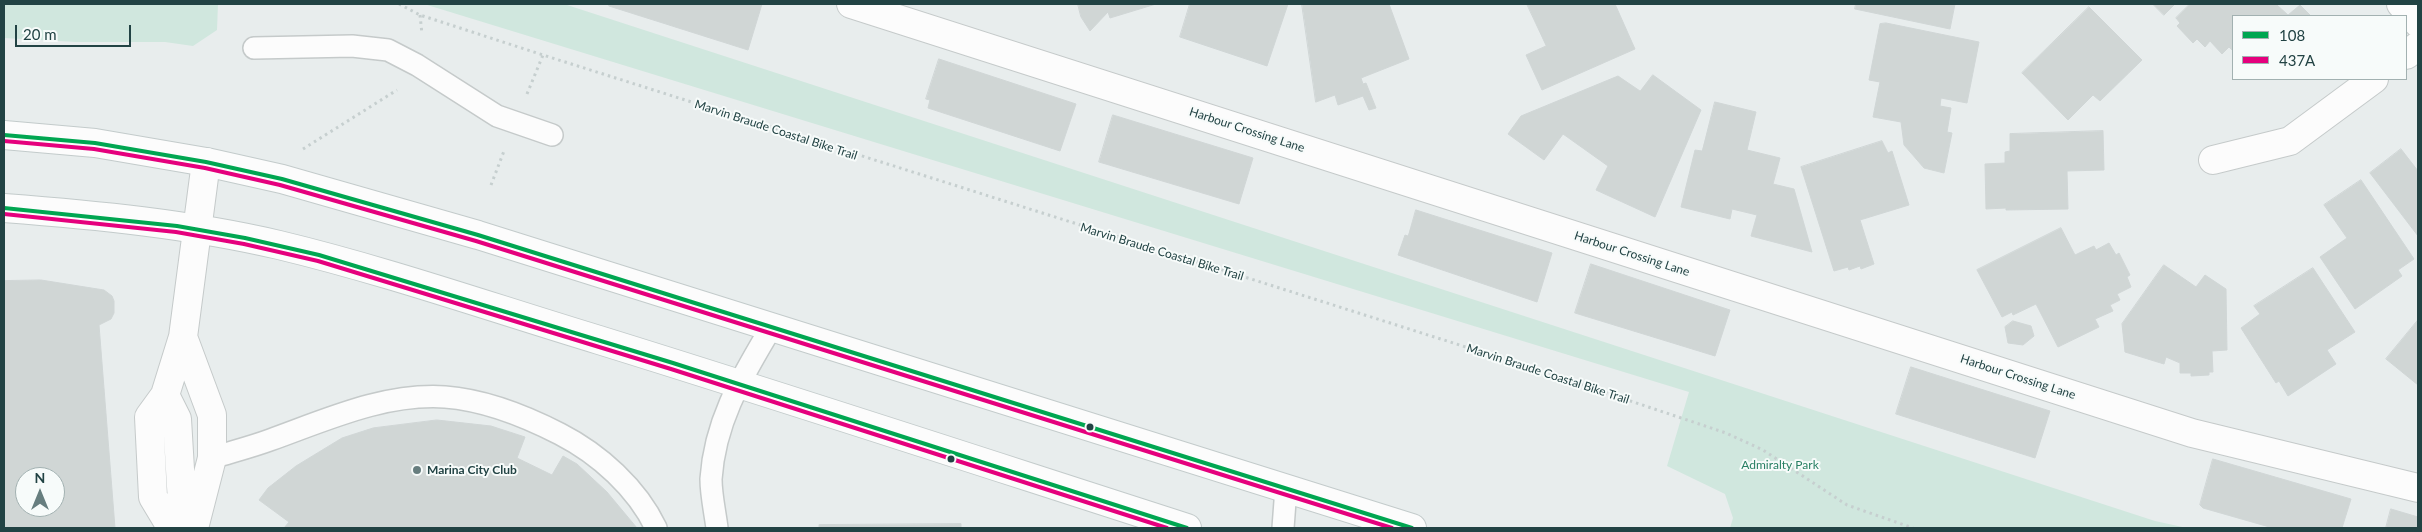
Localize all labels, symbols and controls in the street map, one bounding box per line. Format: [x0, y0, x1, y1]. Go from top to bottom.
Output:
scale bar [18, 15, 134, 47]
legend [2232, 15, 2407, 80]
text: 20 m [23, 25, 57, 43]
text: 108 [2279, 26, 2305, 44]
text: 437A [2279, 51, 2315, 69]
street label: Marvin Braude Coastal Bike Trail [693, 97, 859, 163]
street label: Harbour Crossing Lane [1188, 105, 1306, 155]
street label: Marvin Braude Coastal Bike Trail [1078, 220, 1246, 284]
street label: Harbour Crossing Lane [1573, 229, 1691, 279]
street label: Marvin Braude Coastal Bike Trail [1465, 341, 1631, 407]
street label: Harbour Crossing Lane [1959, 352, 2077, 402]
unlabelled marker [1085, 422, 1095, 432]
unlabelled marker [946, 454, 956, 464]
park label: Admiralty Park [1741, 458, 1819, 472]
place label: Marina City Club [427, 463, 517, 477]
marker: Marina City Club [411, 464, 423, 476]
north arrow [15, 467, 65, 517]
text: N [35, 469, 45, 486]

